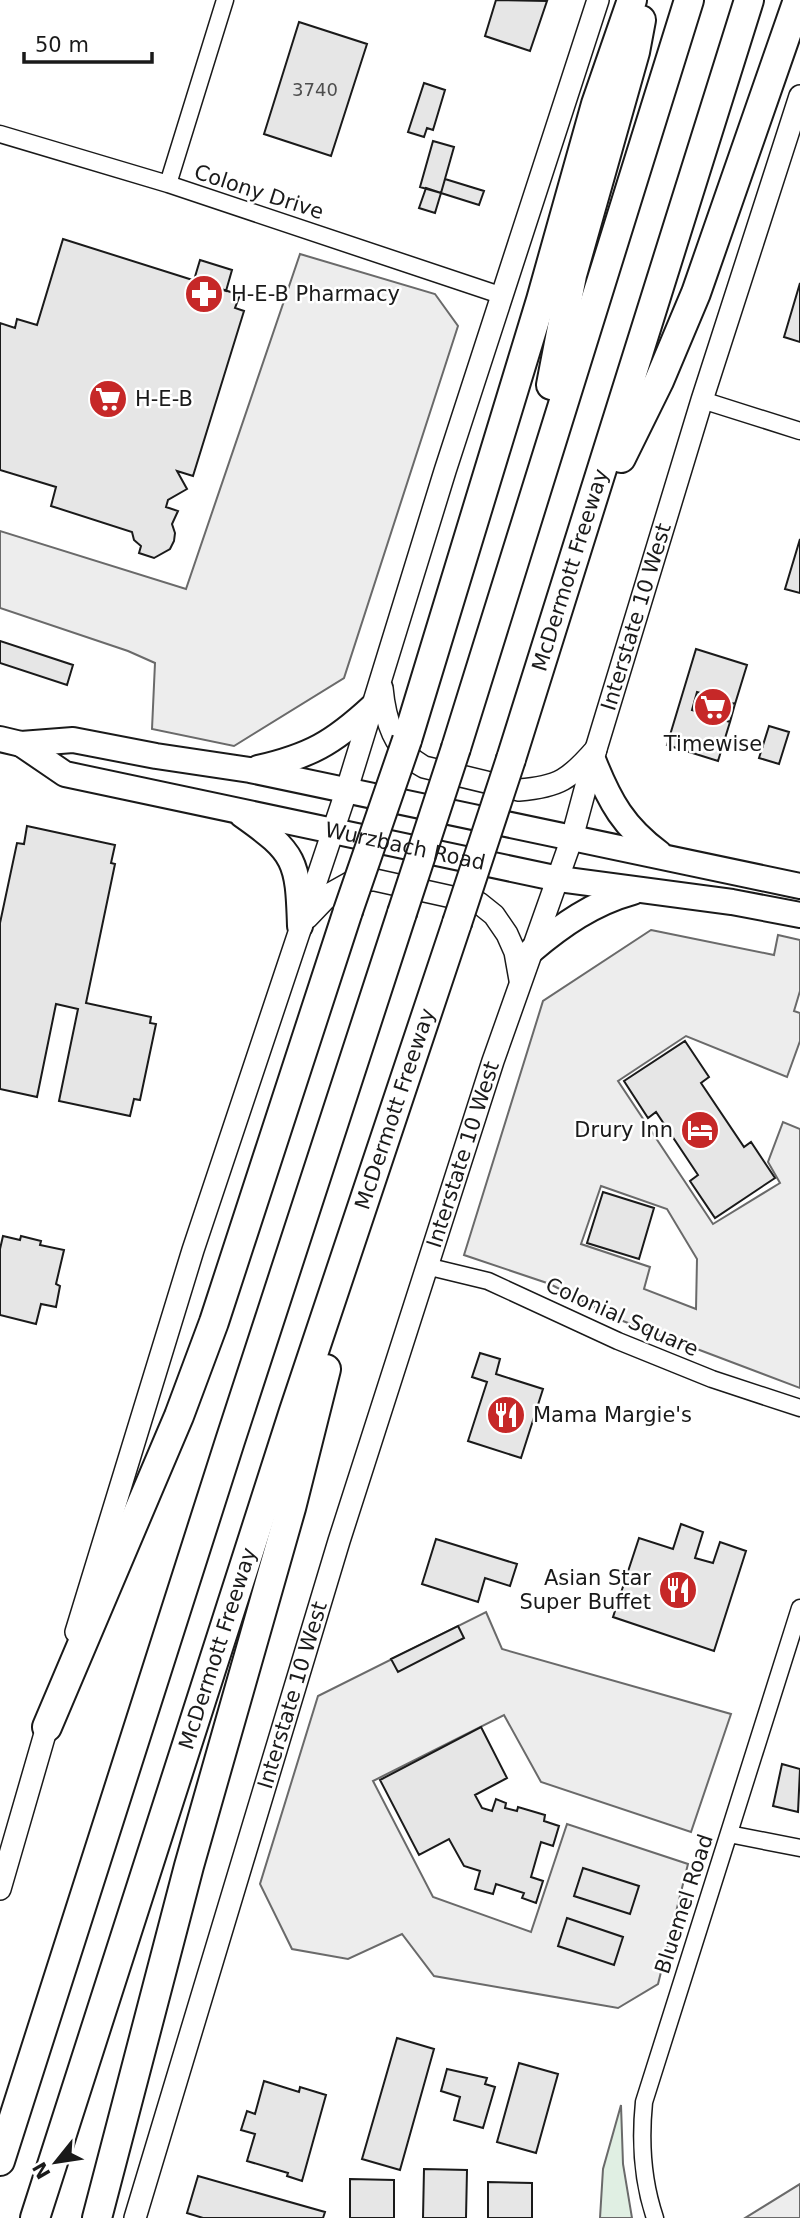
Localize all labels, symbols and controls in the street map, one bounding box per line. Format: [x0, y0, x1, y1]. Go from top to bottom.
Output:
scale bar [24, 21, 152, 65]
text: 50 m [35, 33, 89, 57]
house number: 3740 [292, 79, 338, 100]
street label: Colony Drive [191, 160, 327, 224]
pharmacy icon: H-E-B Pharmacy [183, 273, 225, 315]
place label: H-E-B Pharmacy [231, 282, 400, 306]
supermarket icon: H-E-B [87, 378, 129, 420]
place label: H-E-B [135, 387, 193, 411]
street label: McDermott Freeway [527, 466, 613, 674]
street label: Interstate 10 West [596, 520, 676, 713]
supermarket icon: Timewise [692, 686, 734, 728]
place label: Timewise [663, 732, 762, 756]
street label: Wurzbach Road [323, 818, 488, 875]
street label: McDermott Freeway [350, 1005, 440, 1213]
street label: Interstate 10 West [422, 1058, 504, 1251]
hotel icon: Drury Inn [679, 1109, 721, 1151]
place label: Drury Inn [574, 1118, 673, 1142]
street label: Colonial Square [542, 1273, 702, 1361]
restaurant icon: Mama Margie's [485, 1394, 527, 1436]
place label: Mama Margie's [533, 1403, 692, 1427]
street label: McDermott Freeway [174, 1545, 261, 1753]
place label: Asian Star Super Buffet [519, 1566, 651, 1614]
restaurant icon: Asian Star Super Buffet [657, 1569, 699, 1611]
street label: Interstate 10 West [253, 1599, 332, 1792]
street label: Bluemel Road [650, 1831, 718, 1977]
north arrow [21, 2127, 91, 2197]
text: N [28, 2158, 55, 2183]

